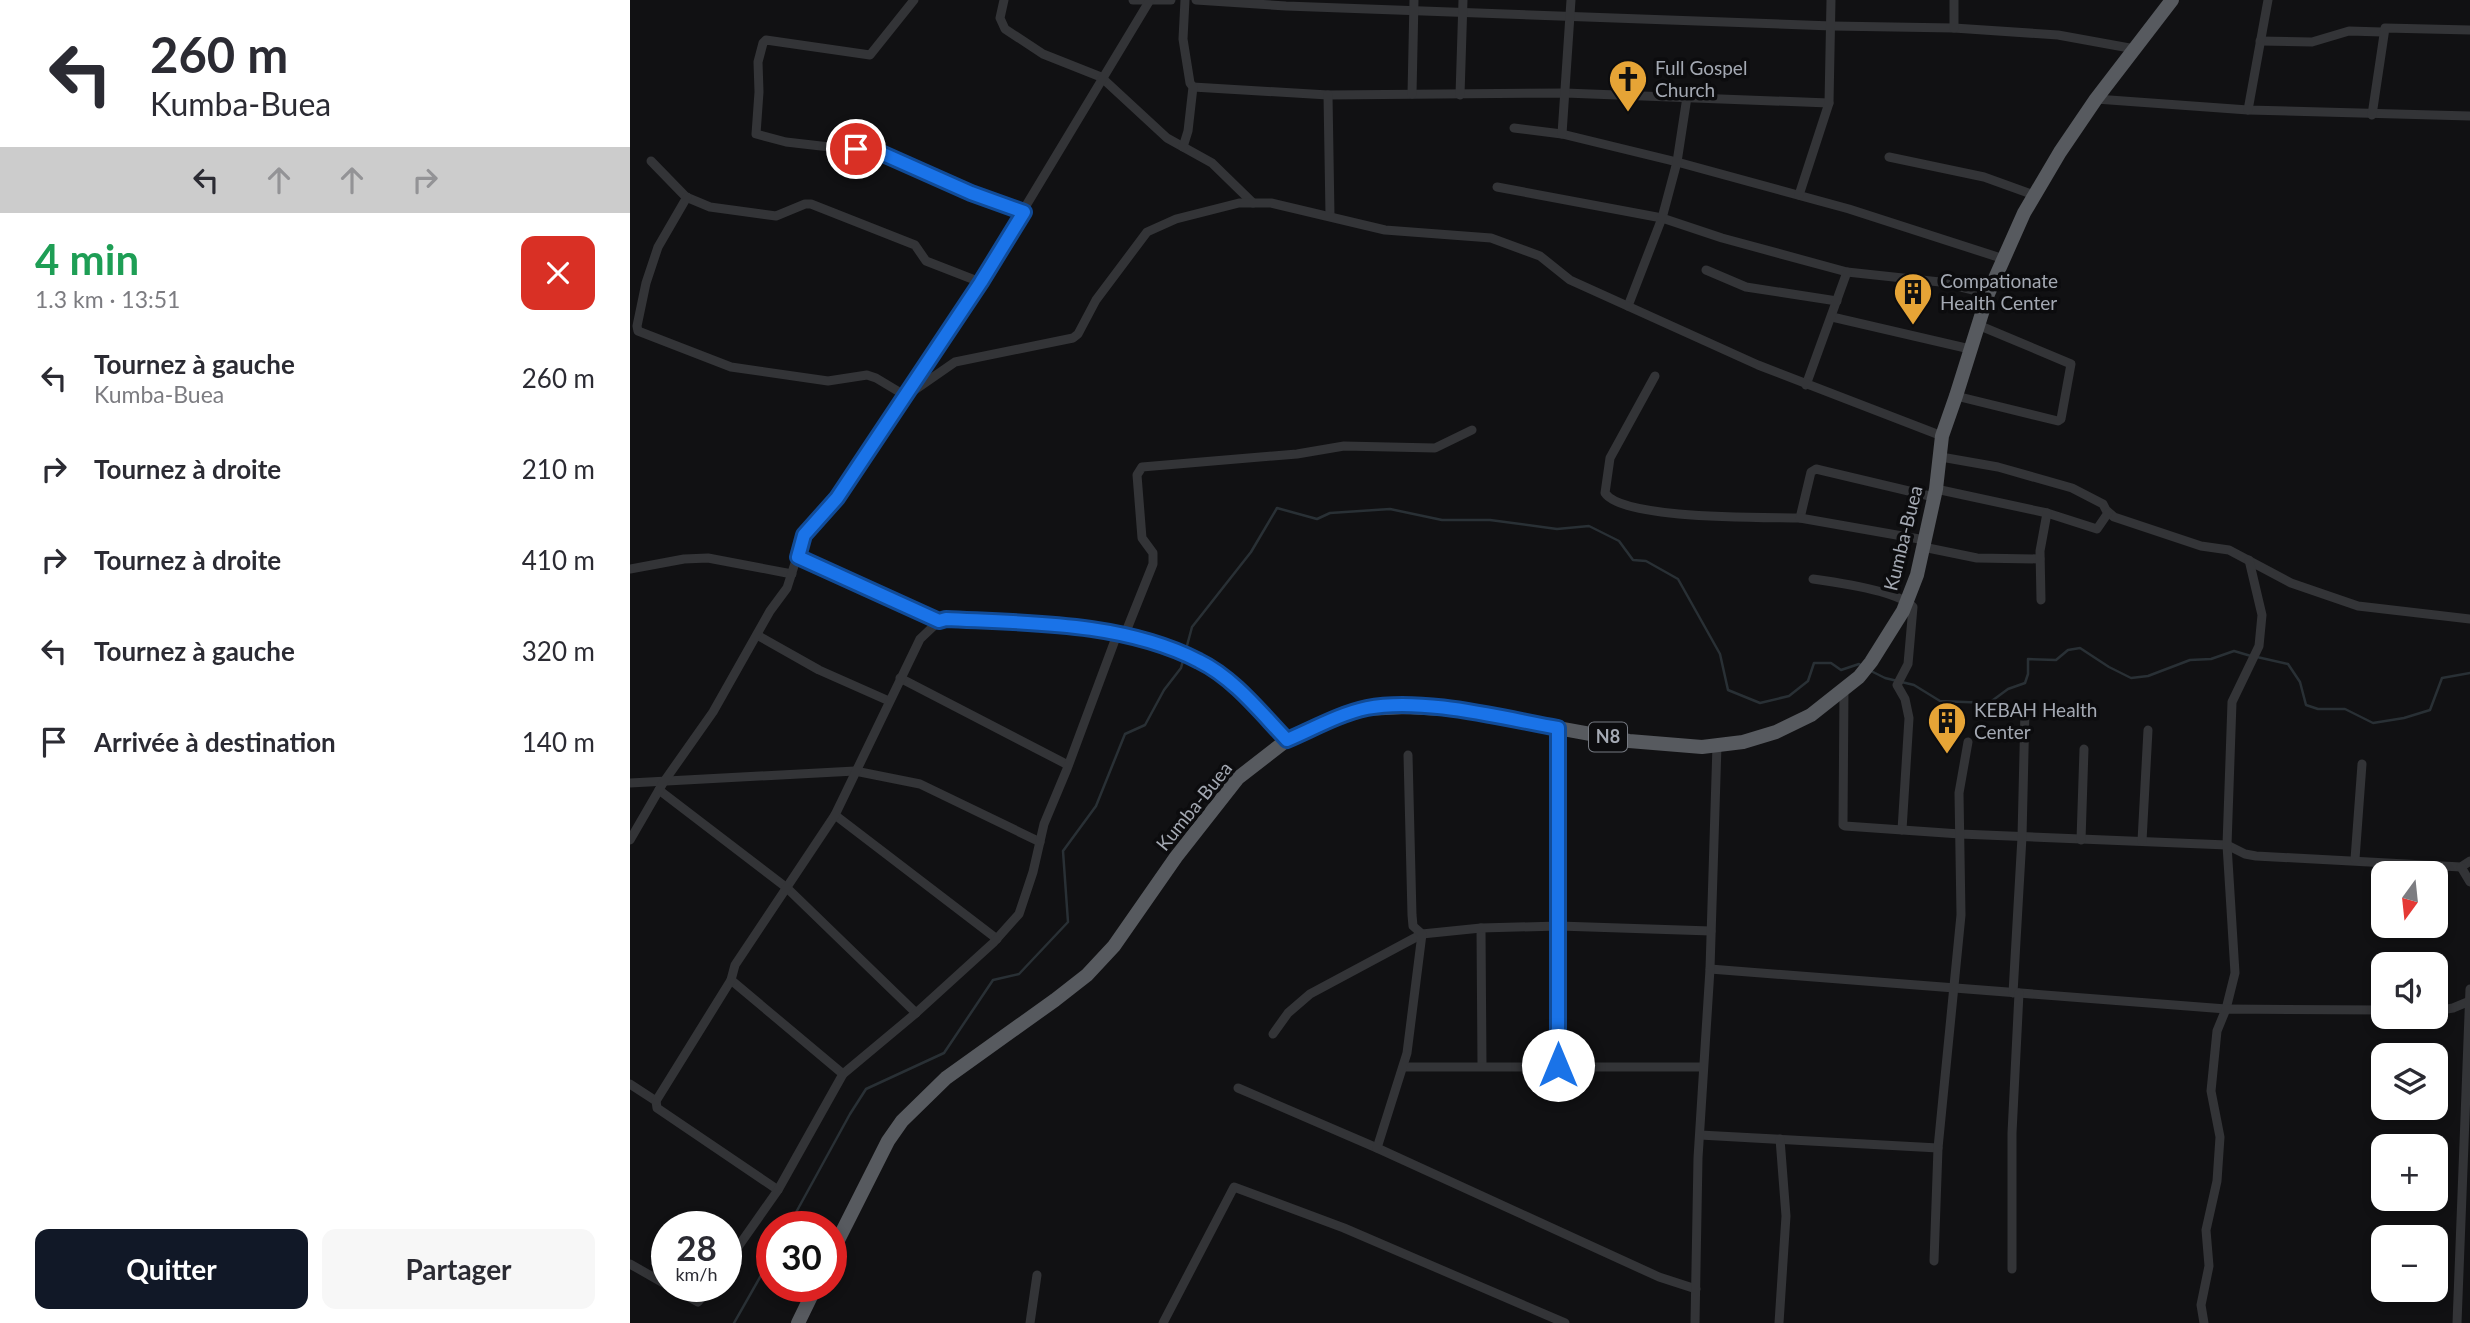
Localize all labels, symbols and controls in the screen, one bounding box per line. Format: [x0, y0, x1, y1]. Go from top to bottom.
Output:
text: 260 m [150, 25, 288, 83]
icon: left [35, 28, 126, 119]
place label: Full Gospel Church [1655, 56, 1747, 101]
church icon: Full Gospel Church [1607, 58, 1649, 113]
text: Kumba-Buea [150, 84, 331, 123]
pin [826, 119, 886, 179]
icon: arrive [837, 130, 875, 168]
icon: left [187, 161, 225, 199]
icon: ahead [260, 161, 298, 199]
icon: ahead [333, 161, 371, 199]
icon: right [406, 161, 444, 199]
text: 4 min [35, 234, 139, 284]
button: close [521, 236, 595, 310]
place label: Compationate Health Center [1940, 269, 2058, 314]
building icon: Compationate Health Center [1892, 271, 1934, 326]
text: 1.3 km · 13:51 [35, 285, 180, 313]
text: Tournez à gauche [94, 348, 295, 380]
icon: left [35, 359, 73, 397]
text: 260 m [522, 362, 595, 394]
text: Kumba-Buea [94, 380, 224, 408]
icon: right [35, 450, 73, 488]
text: Tournez à droite [94, 453, 281, 485]
text: 210 m [522, 453, 595, 485]
street label: Kumba-Buea [1878, 483, 1927, 593]
icon: right [35, 541, 73, 579]
text: Tournez à droite [94, 544, 281, 576]
text: 410 m [522, 544, 595, 576]
icon: left [35, 632, 73, 670]
text: Tournez à gauche [94, 635, 295, 667]
text: 320 m [522, 635, 595, 667]
place label: KEBAH Health Center [1974, 698, 2097, 743]
building icon: KEBAH Health Center [1926, 700, 1968, 755]
road number: N8 [1589, 722, 1627, 752]
icon: arrive [35, 723, 73, 761]
text: Arrivée à destination [94, 726, 336, 758]
text: 140 m [522, 726, 595, 758]
street label: Kumba-Buea [1151, 757, 1236, 855]
north arrow [2371, 861, 2448, 938]
map controls [2371, 861, 2448, 1302]
button: sound [2371, 952, 2448, 1029]
position arrow [1521, 1028, 1595, 1102]
button: layers [2371, 1043, 2448, 1120]
button: + [2371, 1134, 2448, 1211]
speed limit sign: 30 [756, 1211, 847, 1302]
button: − [2371, 1225, 2448, 1302]
text: 28 [676, 1226, 717, 1268]
button: Quitter [35, 1229, 308, 1309]
button: Partager [322, 1229, 595, 1309]
text: km/h [675, 1263, 718, 1285]

